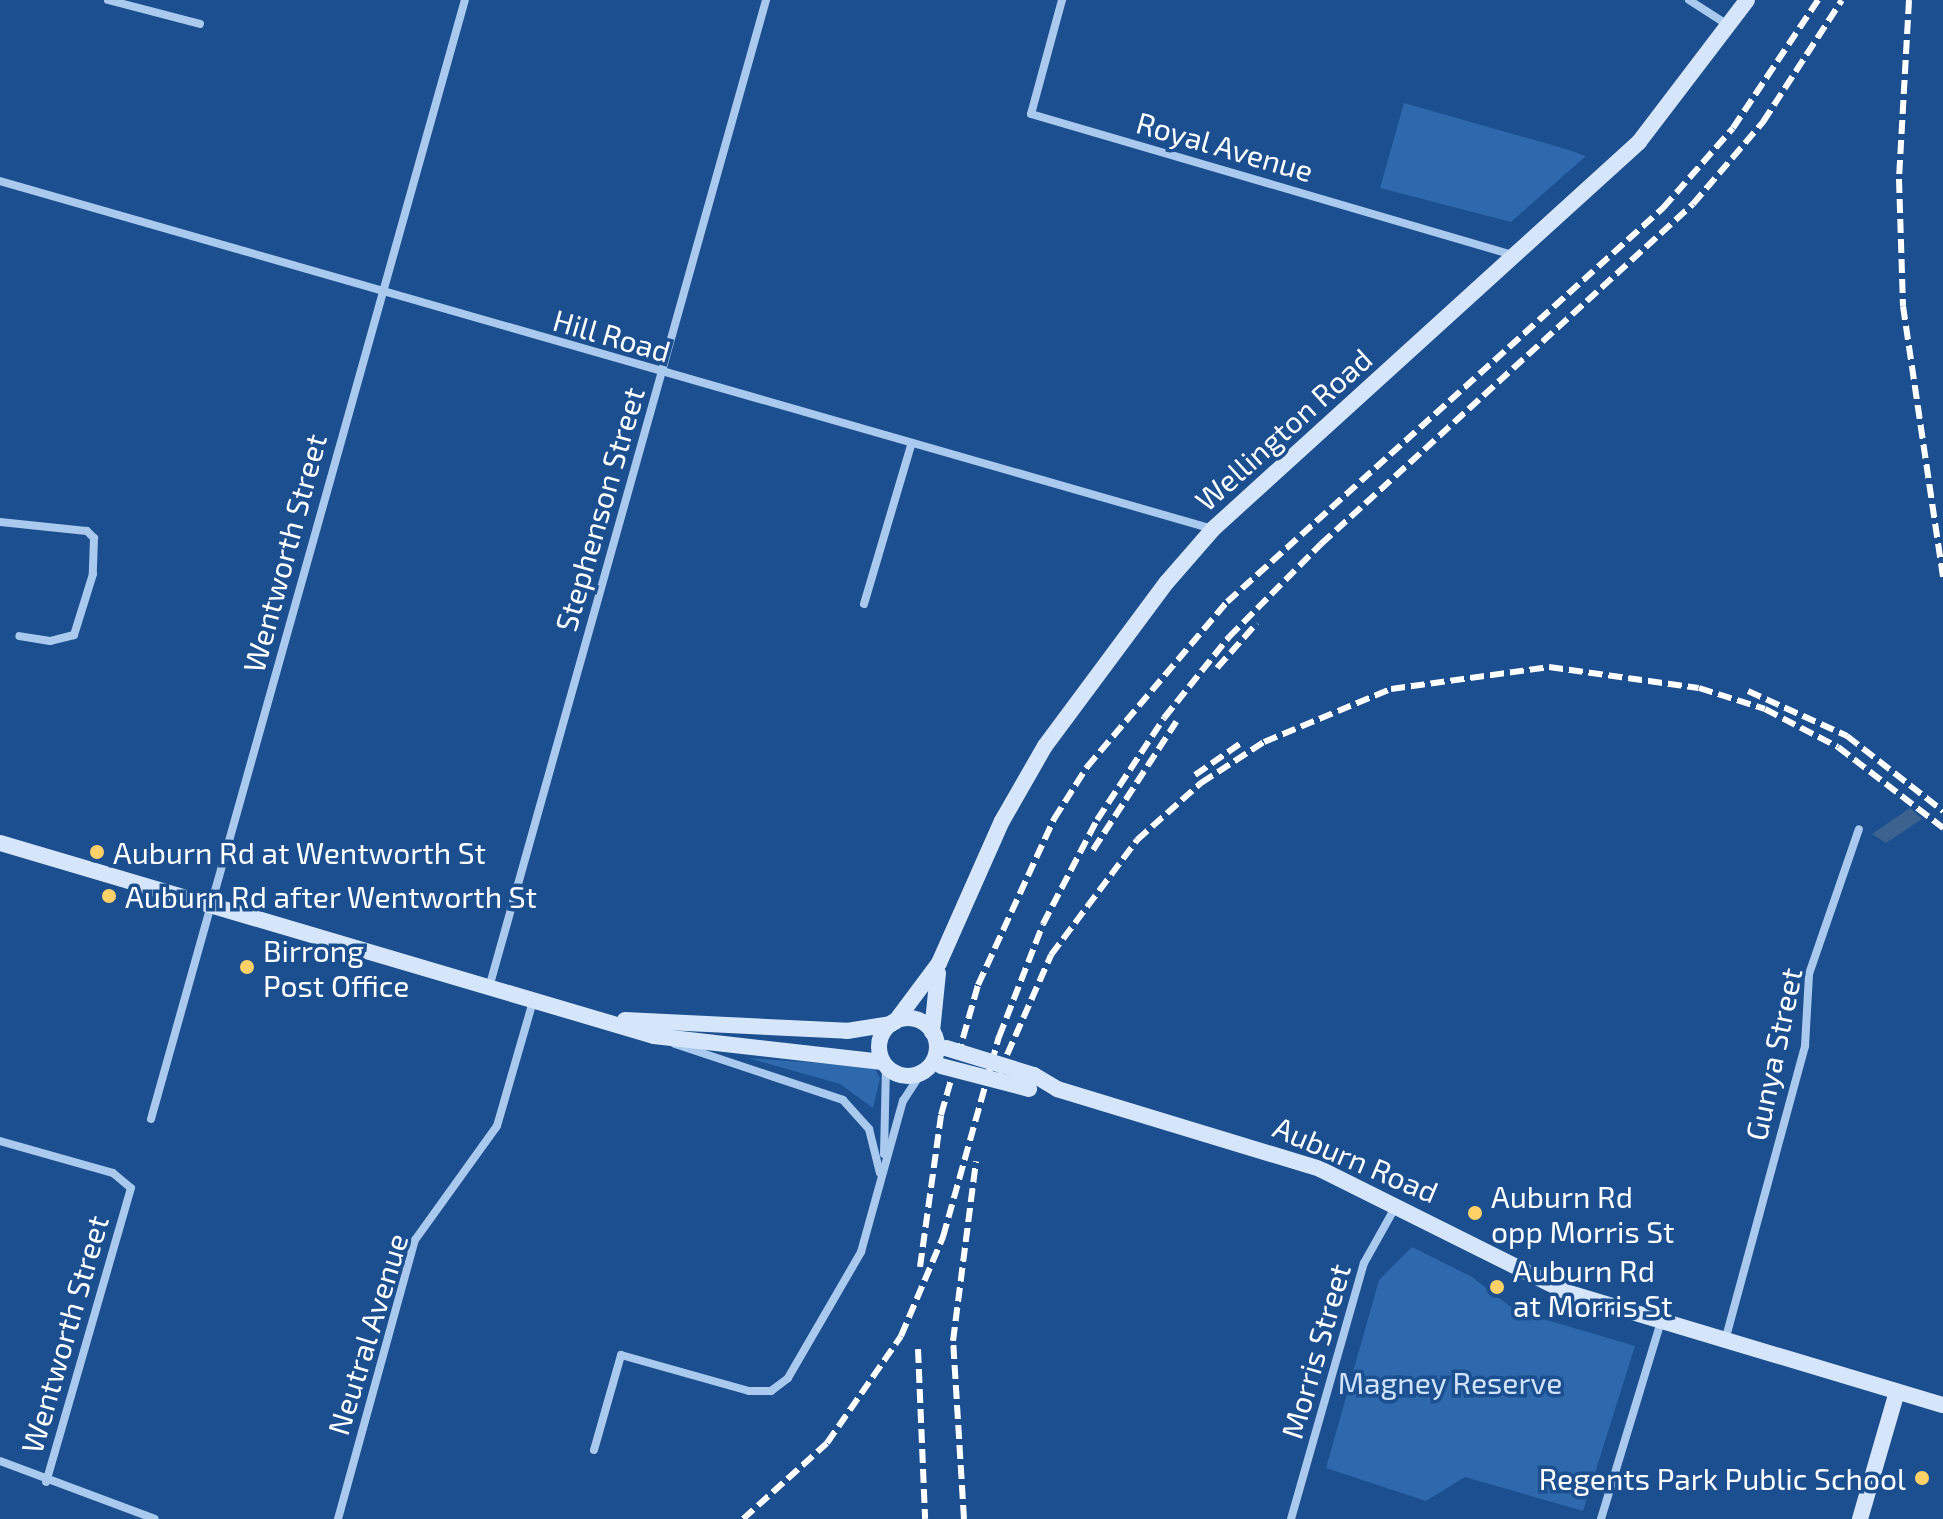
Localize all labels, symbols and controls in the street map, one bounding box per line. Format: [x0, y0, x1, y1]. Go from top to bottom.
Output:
street label: Royal Avenue [1132, 103, 1318, 189]
street label: Hill Road [549, 301, 675, 369]
street label: Wellington Road [1187, 340, 1379, 518]
street label: Stephenson Street [547, 383, 651, 635]
street label: Wentworth Street [235, 430, 333, 676]
place label: Auburn Rd at Wentworth St [113, 834, 486, 870]
marker: Auburn Rd at Wentworth St [88, 843, 106, 861]
place label: Auburn Rd after Wentworth St [125, 878, 538, 914]
marker: Auburn Rd after Wentworth St [100, 887, 118, 905]
place label: Birrong Post Office [263, 932, 409, 1002]
marker: Birrong Post Office [238, 958, 256, 976]
street label: Gunya Street [1737, 964, 1809, 1144]
street label: Auburn Road [1268, 1108, 1444, 1210]
place label: Auburn Rd opp Morris St [1491, 1178, 1674, 1248]
marker: Auburn Rd opp Morris St [1466, 1204, 1484, 1222]
street label: Wentworth Street [13, 1211, 115, 1457]
street label: Neutral Avenue [319, 1228, 415, 1440]
place label: Auburn Rd at Morris St [1513, 1252, 1672, 1322]
street label: Morris Street [1273, 1259, 1357, 1443]
marker: Auburn Rd at Morris St [1488, 1278, 1506, 1296]
park label: Magney Reserve [1337, 1364, 1563, 1400]
place label: Regents Park Public School [1538, 1460, 1906, 1496]
marker: Regents Park Public School [1913, 1469, 1931, 1487]

